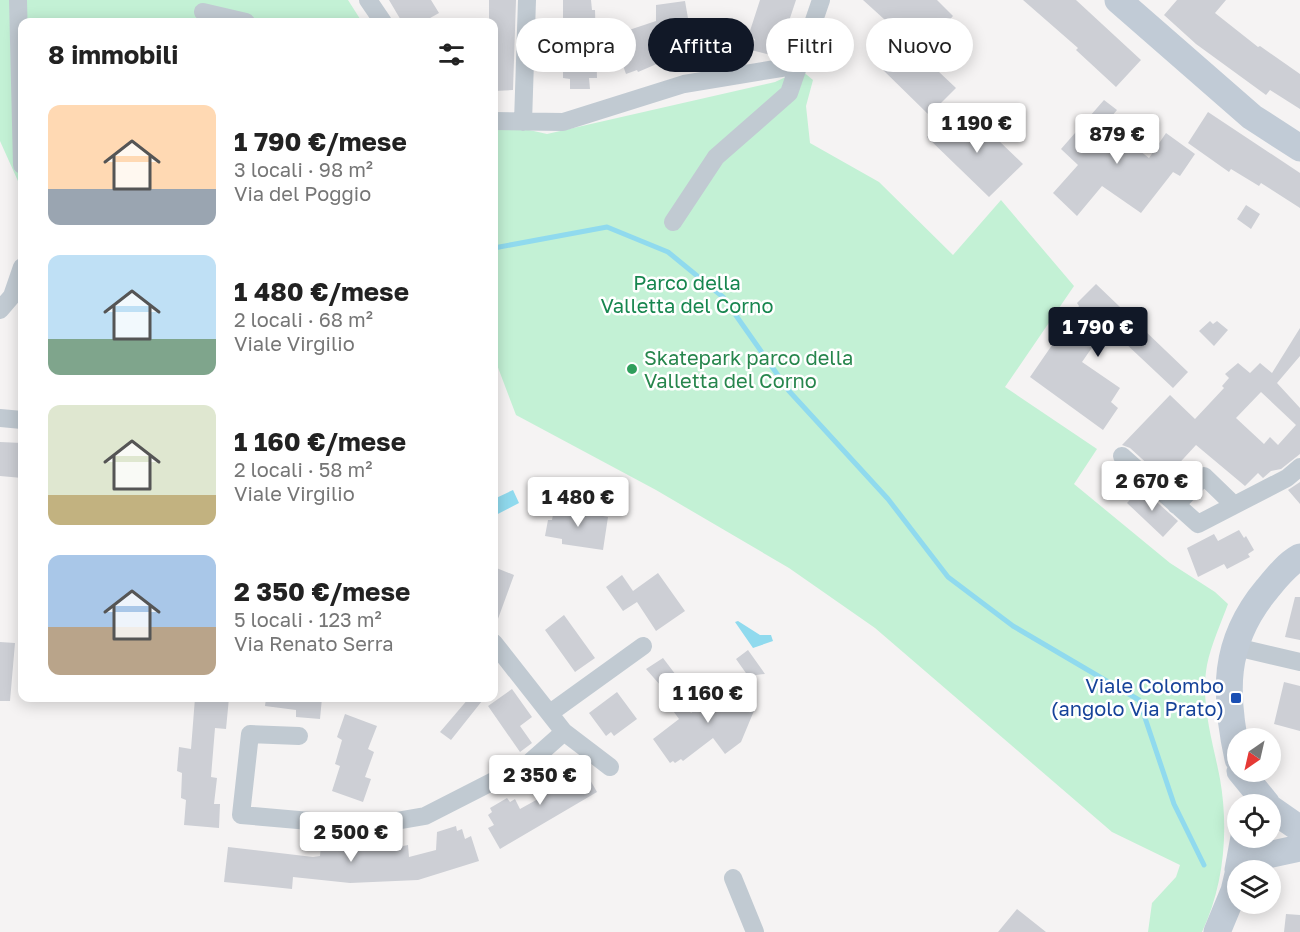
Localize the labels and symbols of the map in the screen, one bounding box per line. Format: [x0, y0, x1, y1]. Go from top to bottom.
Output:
pin: 1 190 € [922, 103, 1032, 154]
pin: 879 € [1075, 114, 1159, 165]
park label: Parco della Valletta del Corno [601, 270, 773, 317]
pin: 1 790 € [1043, 307, 1153, 358]
place label: Skatepark parco della Valletta del Corno [644, 345, 853, 392]
marker: Skatepark parco della Valletta del Corno [625, 362, 639, 376]
pin: 2 670 € [1097, 461, 1207, 512]
pin: 1 480 € [523, 477, 633, 528]
pin: 1 160 € [653, 673, 763, 724]
place label: Viale Colombo (angolo Via Prato) [1051, 673, 1224, 720]
marker: Viale Colombo (angolo Via Prato) [1229, 691, 1243, 705]
north arrow [1227, 728, 1281, 782]
pin: 2 350 € [485, 755, 595, 806]
pin: 2 500 € [296, 812, 406, 863]

